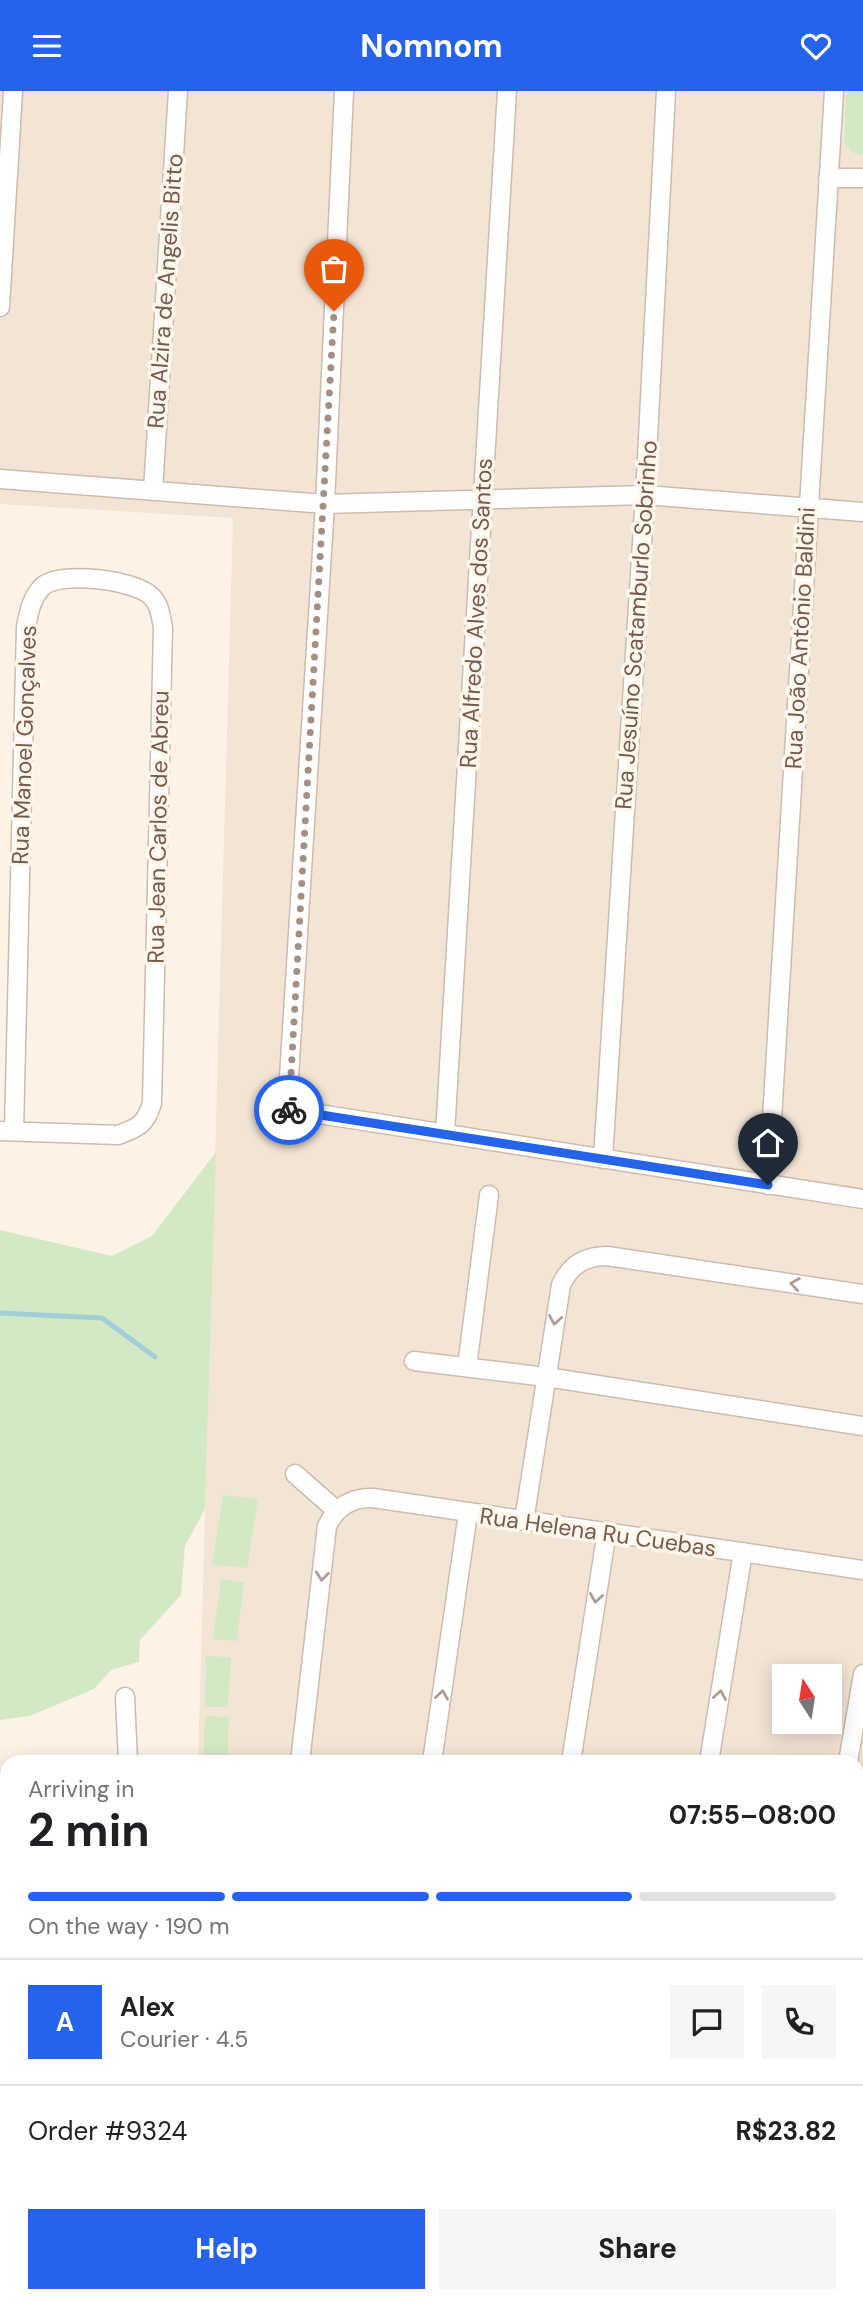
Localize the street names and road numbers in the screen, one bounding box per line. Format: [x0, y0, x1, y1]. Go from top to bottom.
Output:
street label: Rua Alzira de Angelis Bitto [140, 152, 190, 430]
street label: Rua Jesuíno Scatamburlo Sobrinho [608, 439, 664, 811]
street label: Rua Alfredo Alves dos Santos [453, 457, 499, 769]
street label: Rua João Antônio Baldini [778, 506, 822, 770]
street label: Rua Manoel Gonçalves [5, 625, 43, 865]
street label: Rua Jean Carlos de Abreu [141, 690, 175, 964]
street label: Rua Helena Ru Cuebas [478, 1501, 718, 1563]

